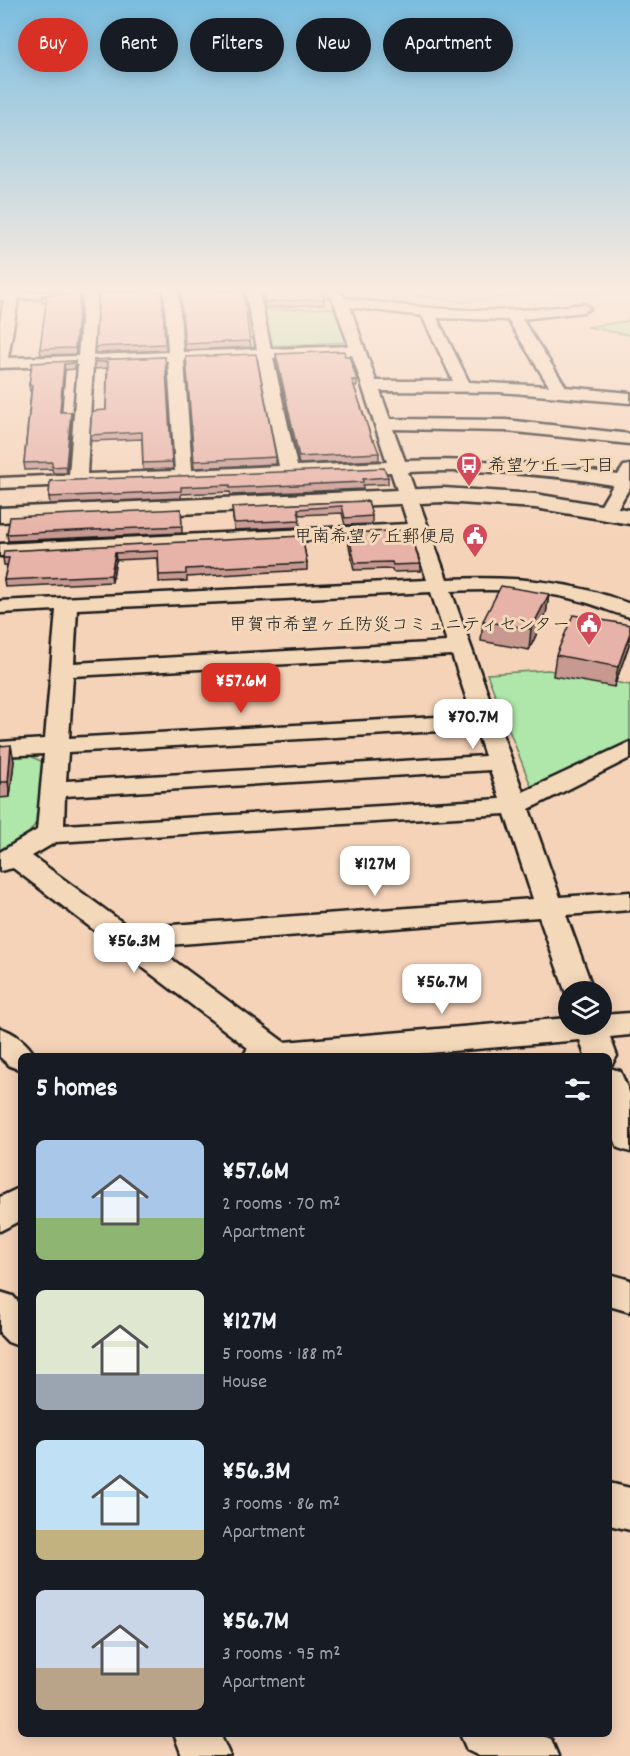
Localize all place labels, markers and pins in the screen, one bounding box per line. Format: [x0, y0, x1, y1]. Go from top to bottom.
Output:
bus stop icon: 希望ケ丘一丁目 [454, 450, 484, 488]
place label: 希望ケ丘一丁目 [488, 455, 614, 480]
public building icon: 甲南希望ヶ丘郵便局 [460, 521, 490, 559]
place label: 甲南希望ヶ丘郵便局 [294, 526, 456, 551]
public building icon: 甲賀市希望ヶ丘防災コミュニティセンター [574, 609, 604, 647]
place label: 甲賀市希望ヶ丘防災コミュニティセンター [229, 614, 570, 639]
pin: ¥57.6M [192, 663, 290, 714]
pin: ¥70.7M [424, 699, 522, 750]
pin: ¥127M [333, 846, 417, 897]
pin: ¥56.3M [85, 923, 183, 974]
pin: ¥56.7M [393, 964, 491, 1015]

